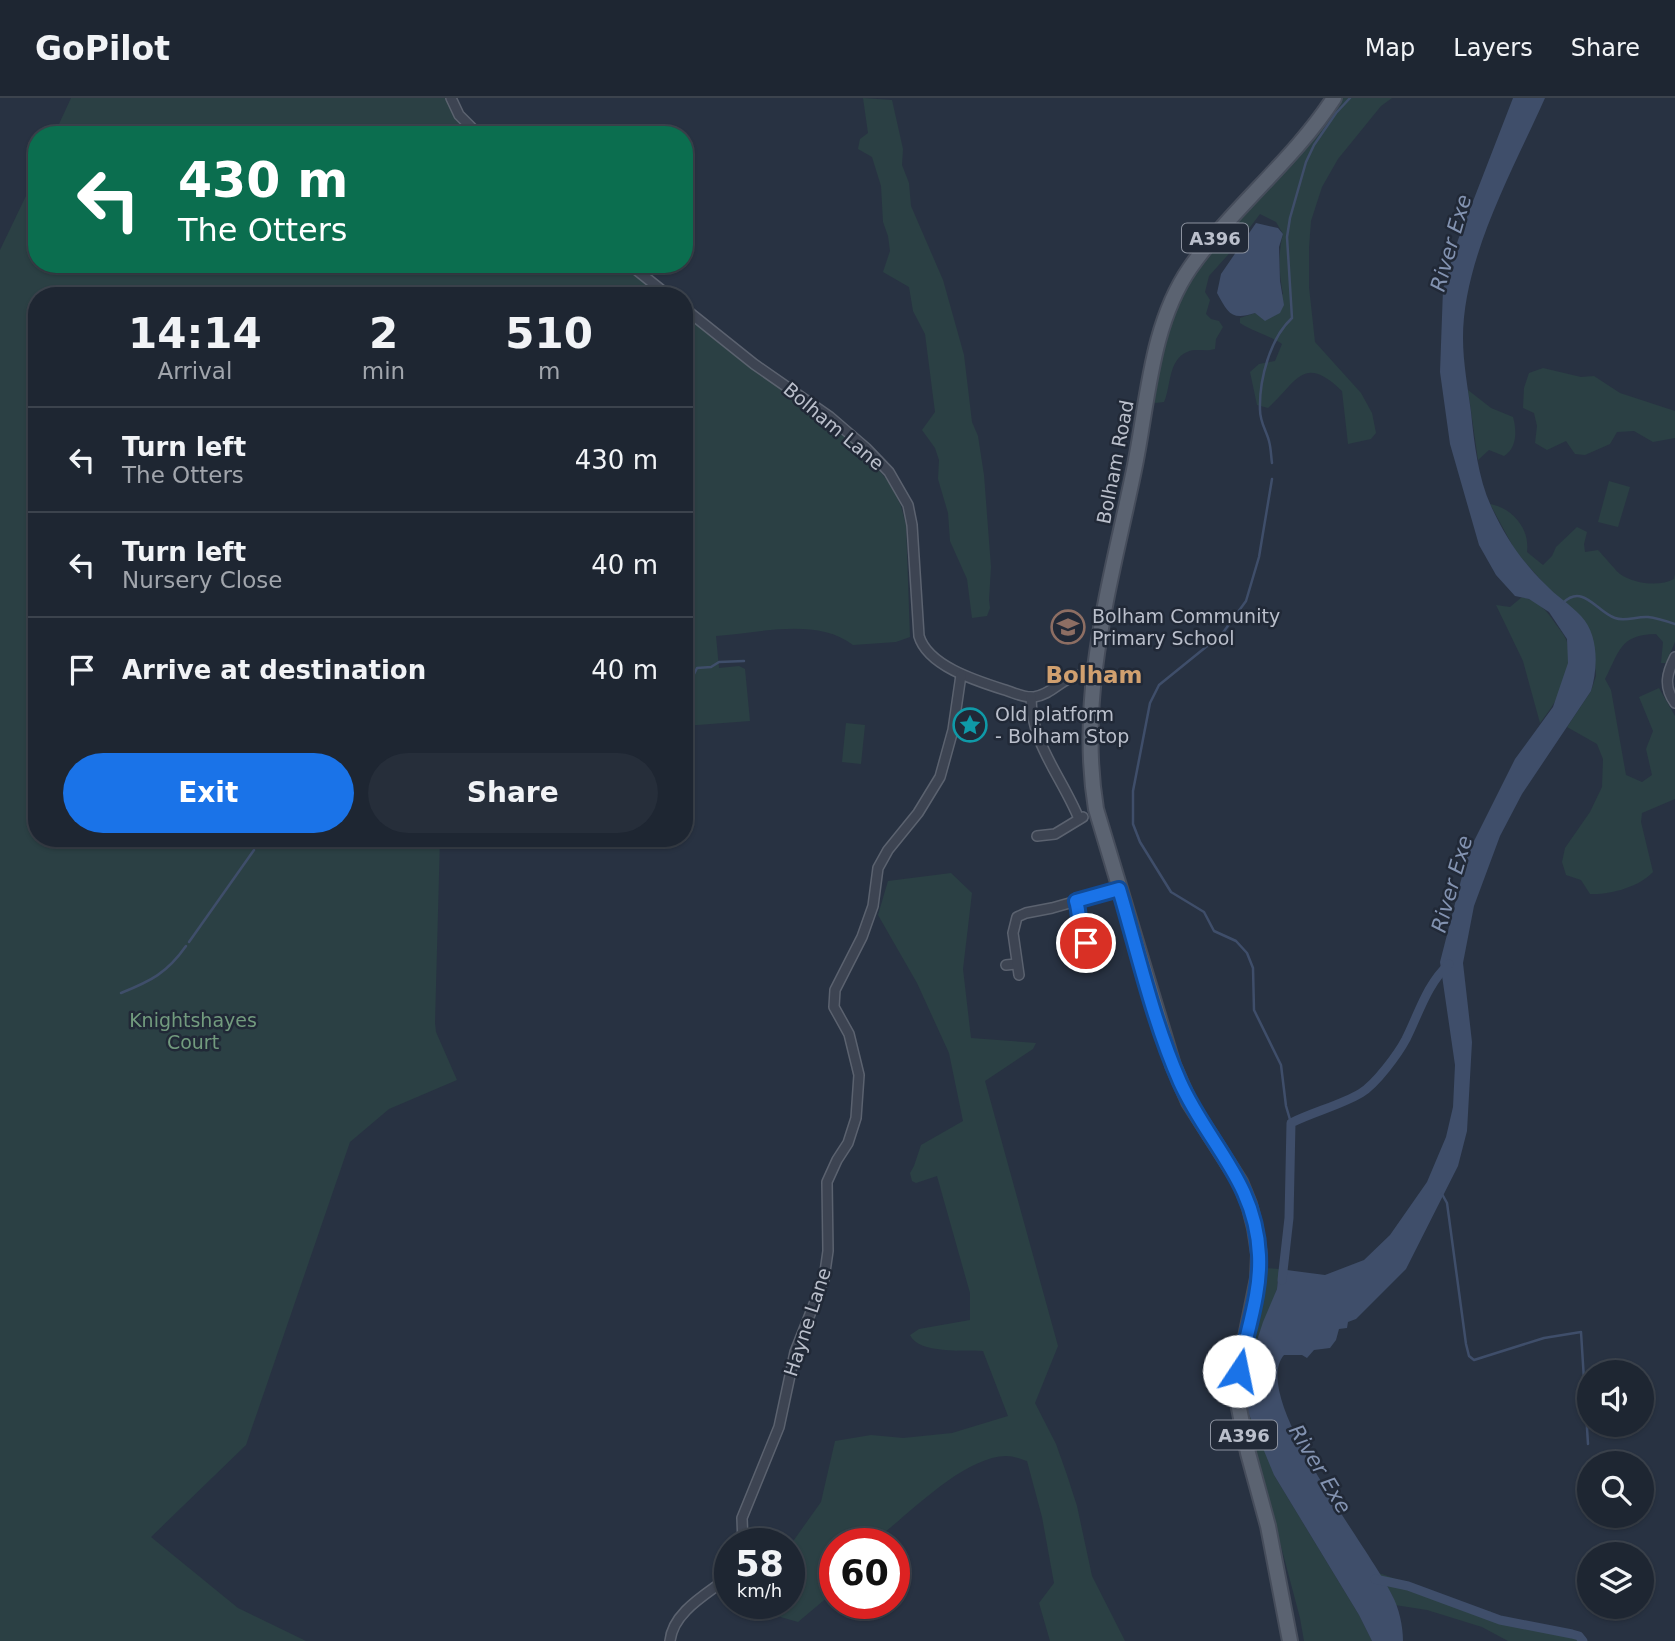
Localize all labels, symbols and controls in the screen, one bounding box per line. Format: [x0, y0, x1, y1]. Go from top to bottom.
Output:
text: GoPilot [35, 29, 170, 68]
text: Map [1365, 34, 1415, 62]
text: Layers [1453, 34, 1533, 62]
text: Share [1571, 34, 1640, 62]
text: 430 m [178, 152, 348, 209]
icon: left [63, 154, 154, 245]
water label: River Exe [1426, 192, 1476, 294]
text: The Otters [178, 211, 347, 249]
road number: A396 [1182, 223, 1248, 252]
text: 14:14 [128, 309, 262, 358]
text: 2 [369, 309, 398, 358]
text: 510 [505, 309, 593, 358]
text: Arrival [158, 358, 232, 384]
text: min [362, 358, 405, 384]
text: m [538, 358, 560, 384]
street label: Bolham Lane [779, 378, 889, 474]
street label: Bolham Road [1092, 398, 1138, 526]
text: Turn left [122, 432, 246, 462]
icon: left [63, 441, 101, 479]
text: 430 m [575, 445, 658, 475]
text: The Otters [122, 462, 244, 488]
text: Turn left [122, 537, 246, 567]
icon: left [63, 546, 101, 584]
text: 40 m [591, 550, 658, 580]
text: Nursery Close [122, 567, 282, 593]
place label: Bolham Community Primary School [1092, 605, 1280, 649]
school or university icon: Bolham Community Primary School [1049, 608, 1087, 646]
icon: arrive [63, 651, 101, 689]
text: Arrive at destination [122, 655, 426, 685]
text: 40 m [591, 655, 658, 685]
district label: Bolham [1045, 662, 1143, 688]
place label: Old platform - Bolham Stop [995, 703, 1129, 747]
place icon: Old platform - Bolham Stop [951, 706, 989, 744]
button: Exit [63, 753, 354, 833]
button: Share [368, 753, 658, 833]
water label: River Exe [1427, 833, 1477, 935]
pin [1056, 913, 1116, 973]
icon: arrive [1067, 924, 1105, 962]
park label: Knightshayes Court [129, 1009, 257, 1053]
street label: Hayne Lane [779, 1265, 835, 1379]
position arrow [1202, 1334, 1276, 1408]
map controls [1577, 1360, 1654, 1619]
button: sound [1577, 1360, 1654, 1437]
road number: A396 [1211, 1420, 1277, 1450]
water label: River Exe [1284, 1420, 1356, 1518]
button: search [1577, 1451, 1654, 1528]
speed limit sign: 60 [819, 1528, 910, 1619]
button: layers [1577, 1542, 1654, 1619]
text: 58 [735, 1544, 784, 1584]
text: km/h [737, 1580, 782, 1601]

